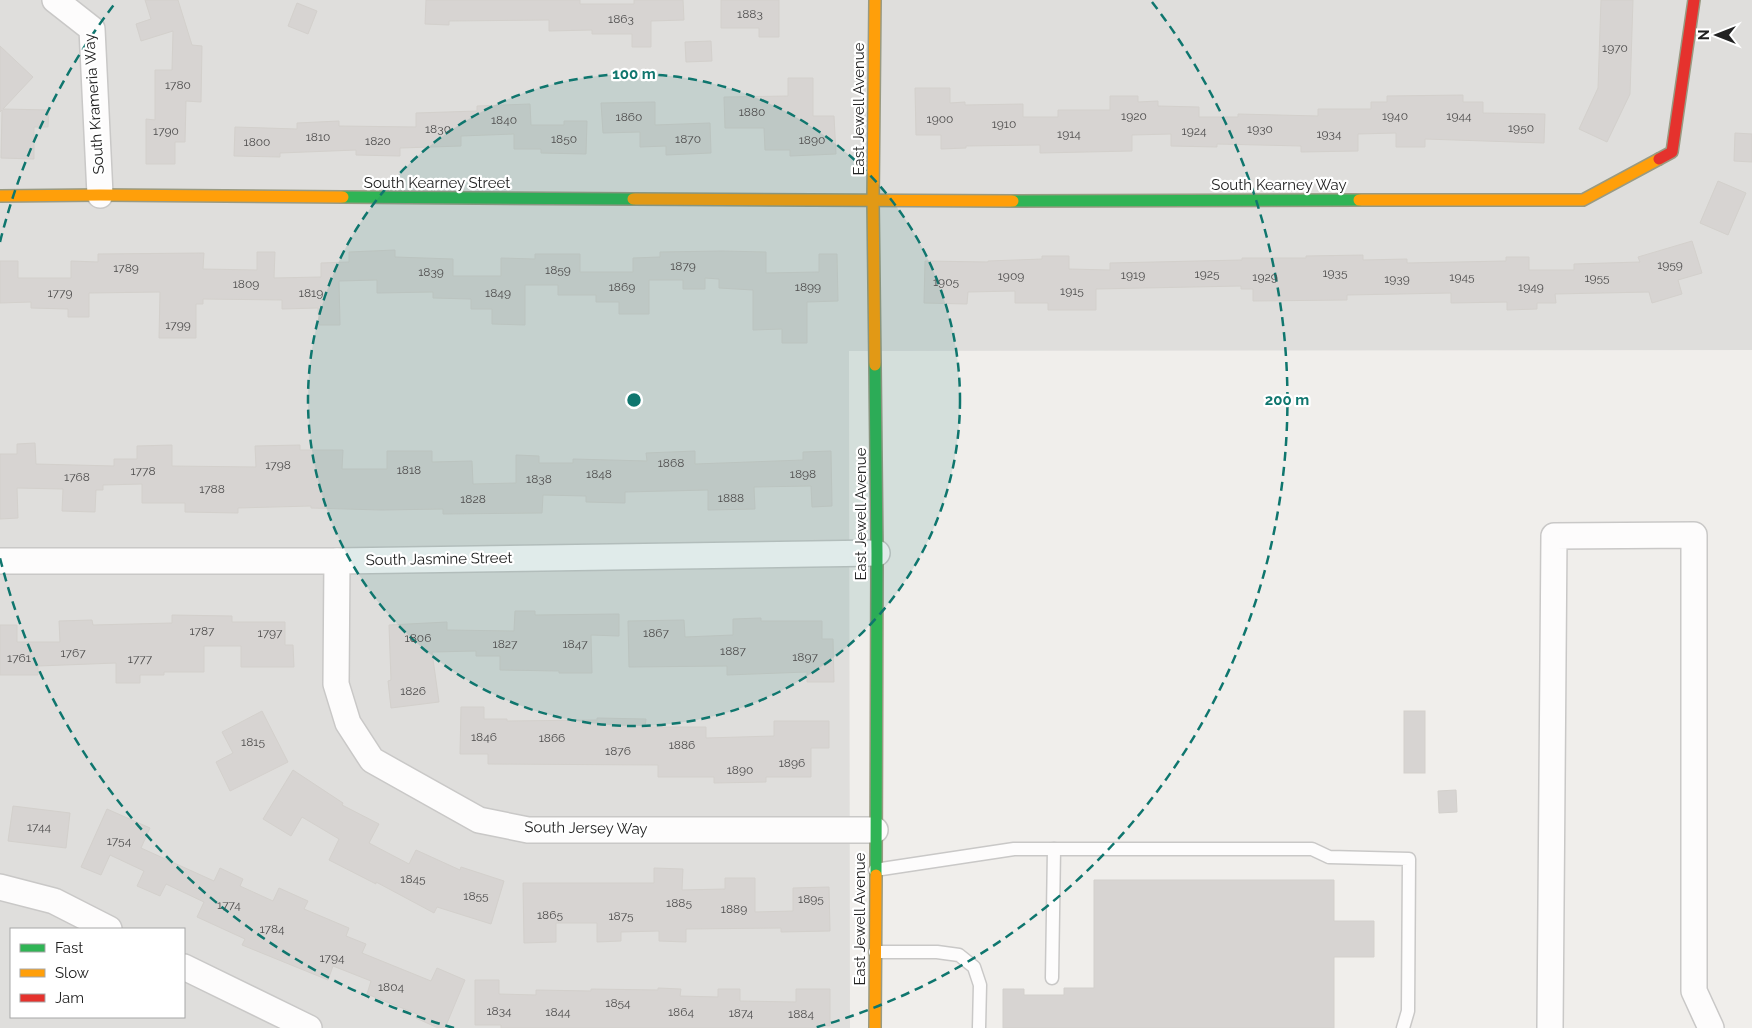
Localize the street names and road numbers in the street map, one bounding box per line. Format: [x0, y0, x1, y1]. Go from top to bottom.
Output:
street label: South Krameria Way [80, 33, 108, 175]
street label: East Jewell Avenue [850, 42, 868, 176]
street label: South Kearney Street [364, 174, 510, 192]
street label: South Kearney Way [1211, 176, 1347, 194]
street label: East Jewell Avenue [852, 447, 870, 581]
street label: South Jasmine Street [366, 549, 512, 569]
street label: South Jersey Way [524, 818, 648, 838]
street label: East Jewell Avenue [851, 852, 869, 986]

